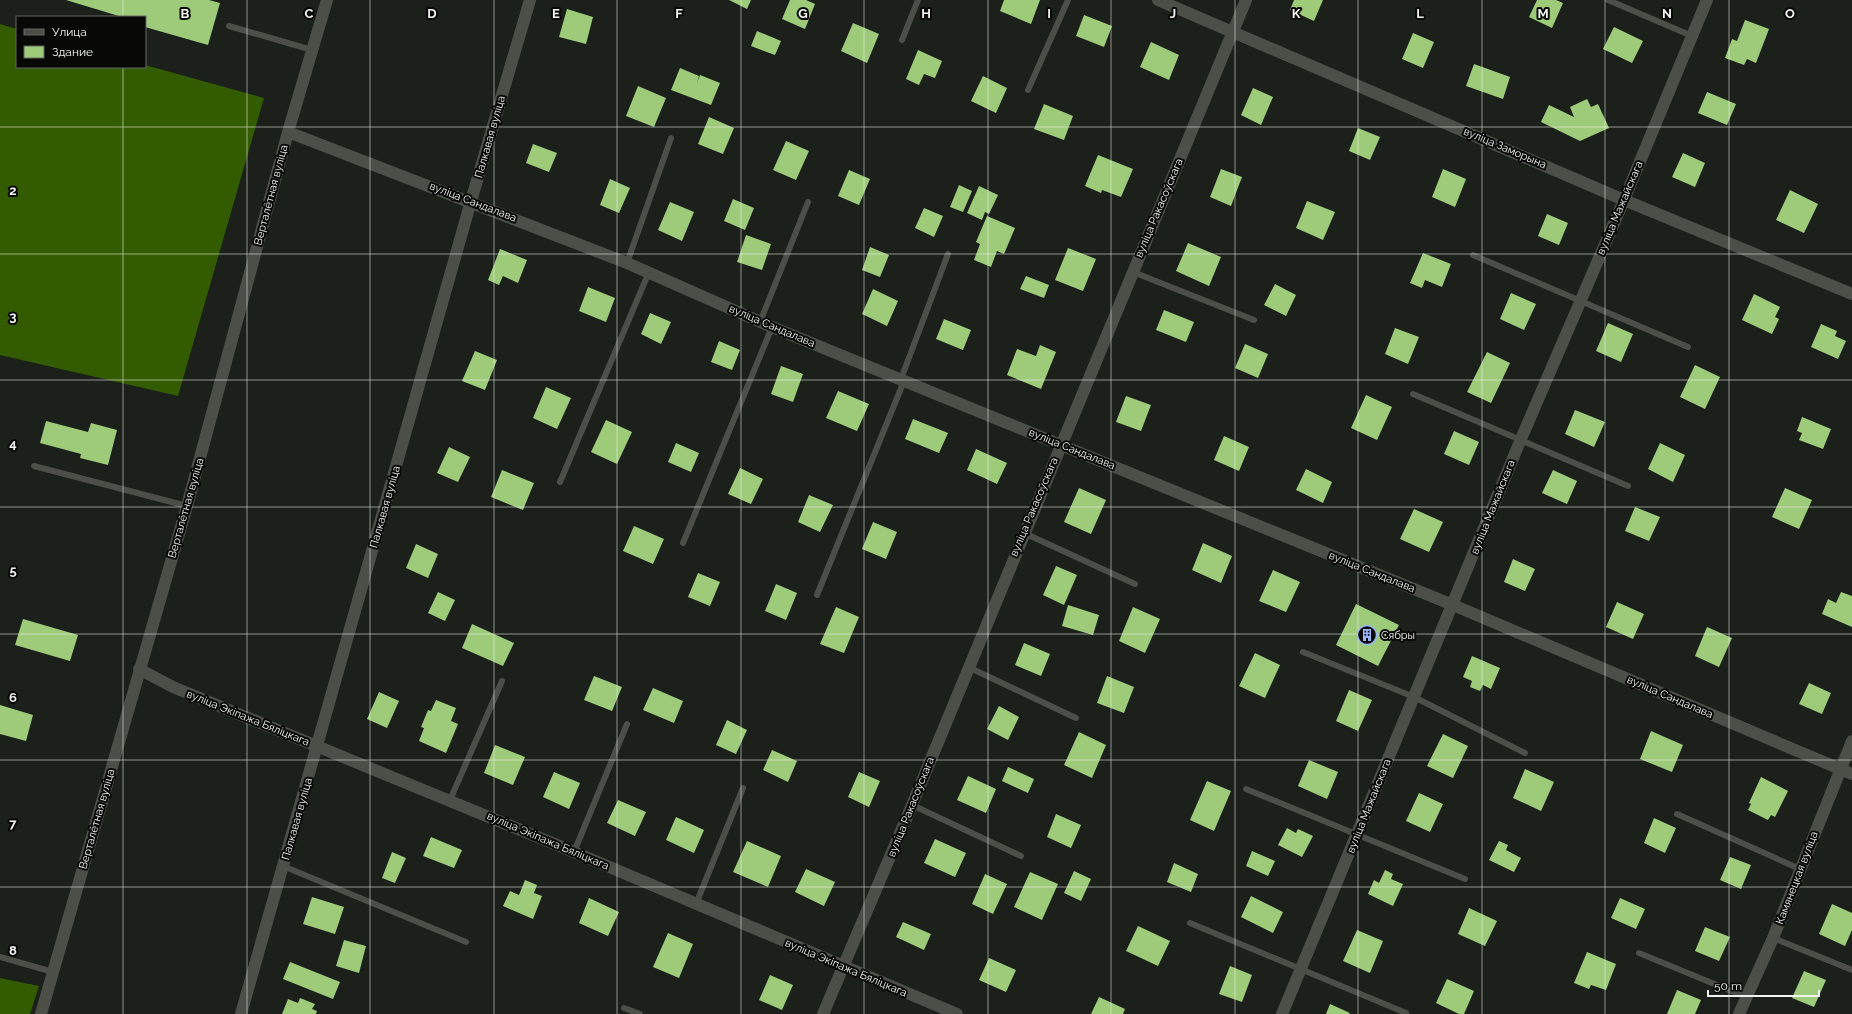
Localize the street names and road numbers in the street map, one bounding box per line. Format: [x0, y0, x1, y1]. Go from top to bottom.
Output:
street label: Палкавая вуліца [472, 94, 508, 180]
street label: вуліца Заморына [1462, 125, 1548, 171]
street label: Верталётная вуліца [251, 143, 291, 247]
street label: вуліца Ракасоўскага [1132, 156, 1186, 260]
street label: вуліца Мажайскага [1594, 159, 1646, 257]
street label: вуліца Сандалава [428, 179, 518, 225]
street label: вуліца Сандалава [727, 302, 817, 350]
street label: вуліца Сандалава [1027, 426, 1117, 472]
street label: вуліца Ракасоўскага [1007, 455, 1061, 559]
street label: Верталётная вуліца [165, 456, 207, 560]
street label: вуліца Мажайскага [1468, 458, 1518, 556]
street label: Палкавая вуліца [367, 464, 403, 550]
street label: вуліца Сандалава [1327, 549, 1417, 595]
street label: вуліца Сандалава [1625, 673, 1715, 721]
street label: вуліца Экіпажа Бяліцкага [185, 687, 311, 749]
street label: вуліца Ракасоўскага [885, 755, 937, 859]
street label: вуліца Мажайскага [1344, 757, 1394, 855]
street label: Верталётная вуліца [76, 767, 118, 871]
street label: Палкавая вуліца [279, 776, 315, 862]
street label: вуліца Экіпажа Бяліцкага [485, 809, 611, 873]
street label: Камянецкая вуліца [1773, 830, 1821, 926]
street label: вуліца Экіпажа Бяліцкага [783, 936, 909, 1000]

